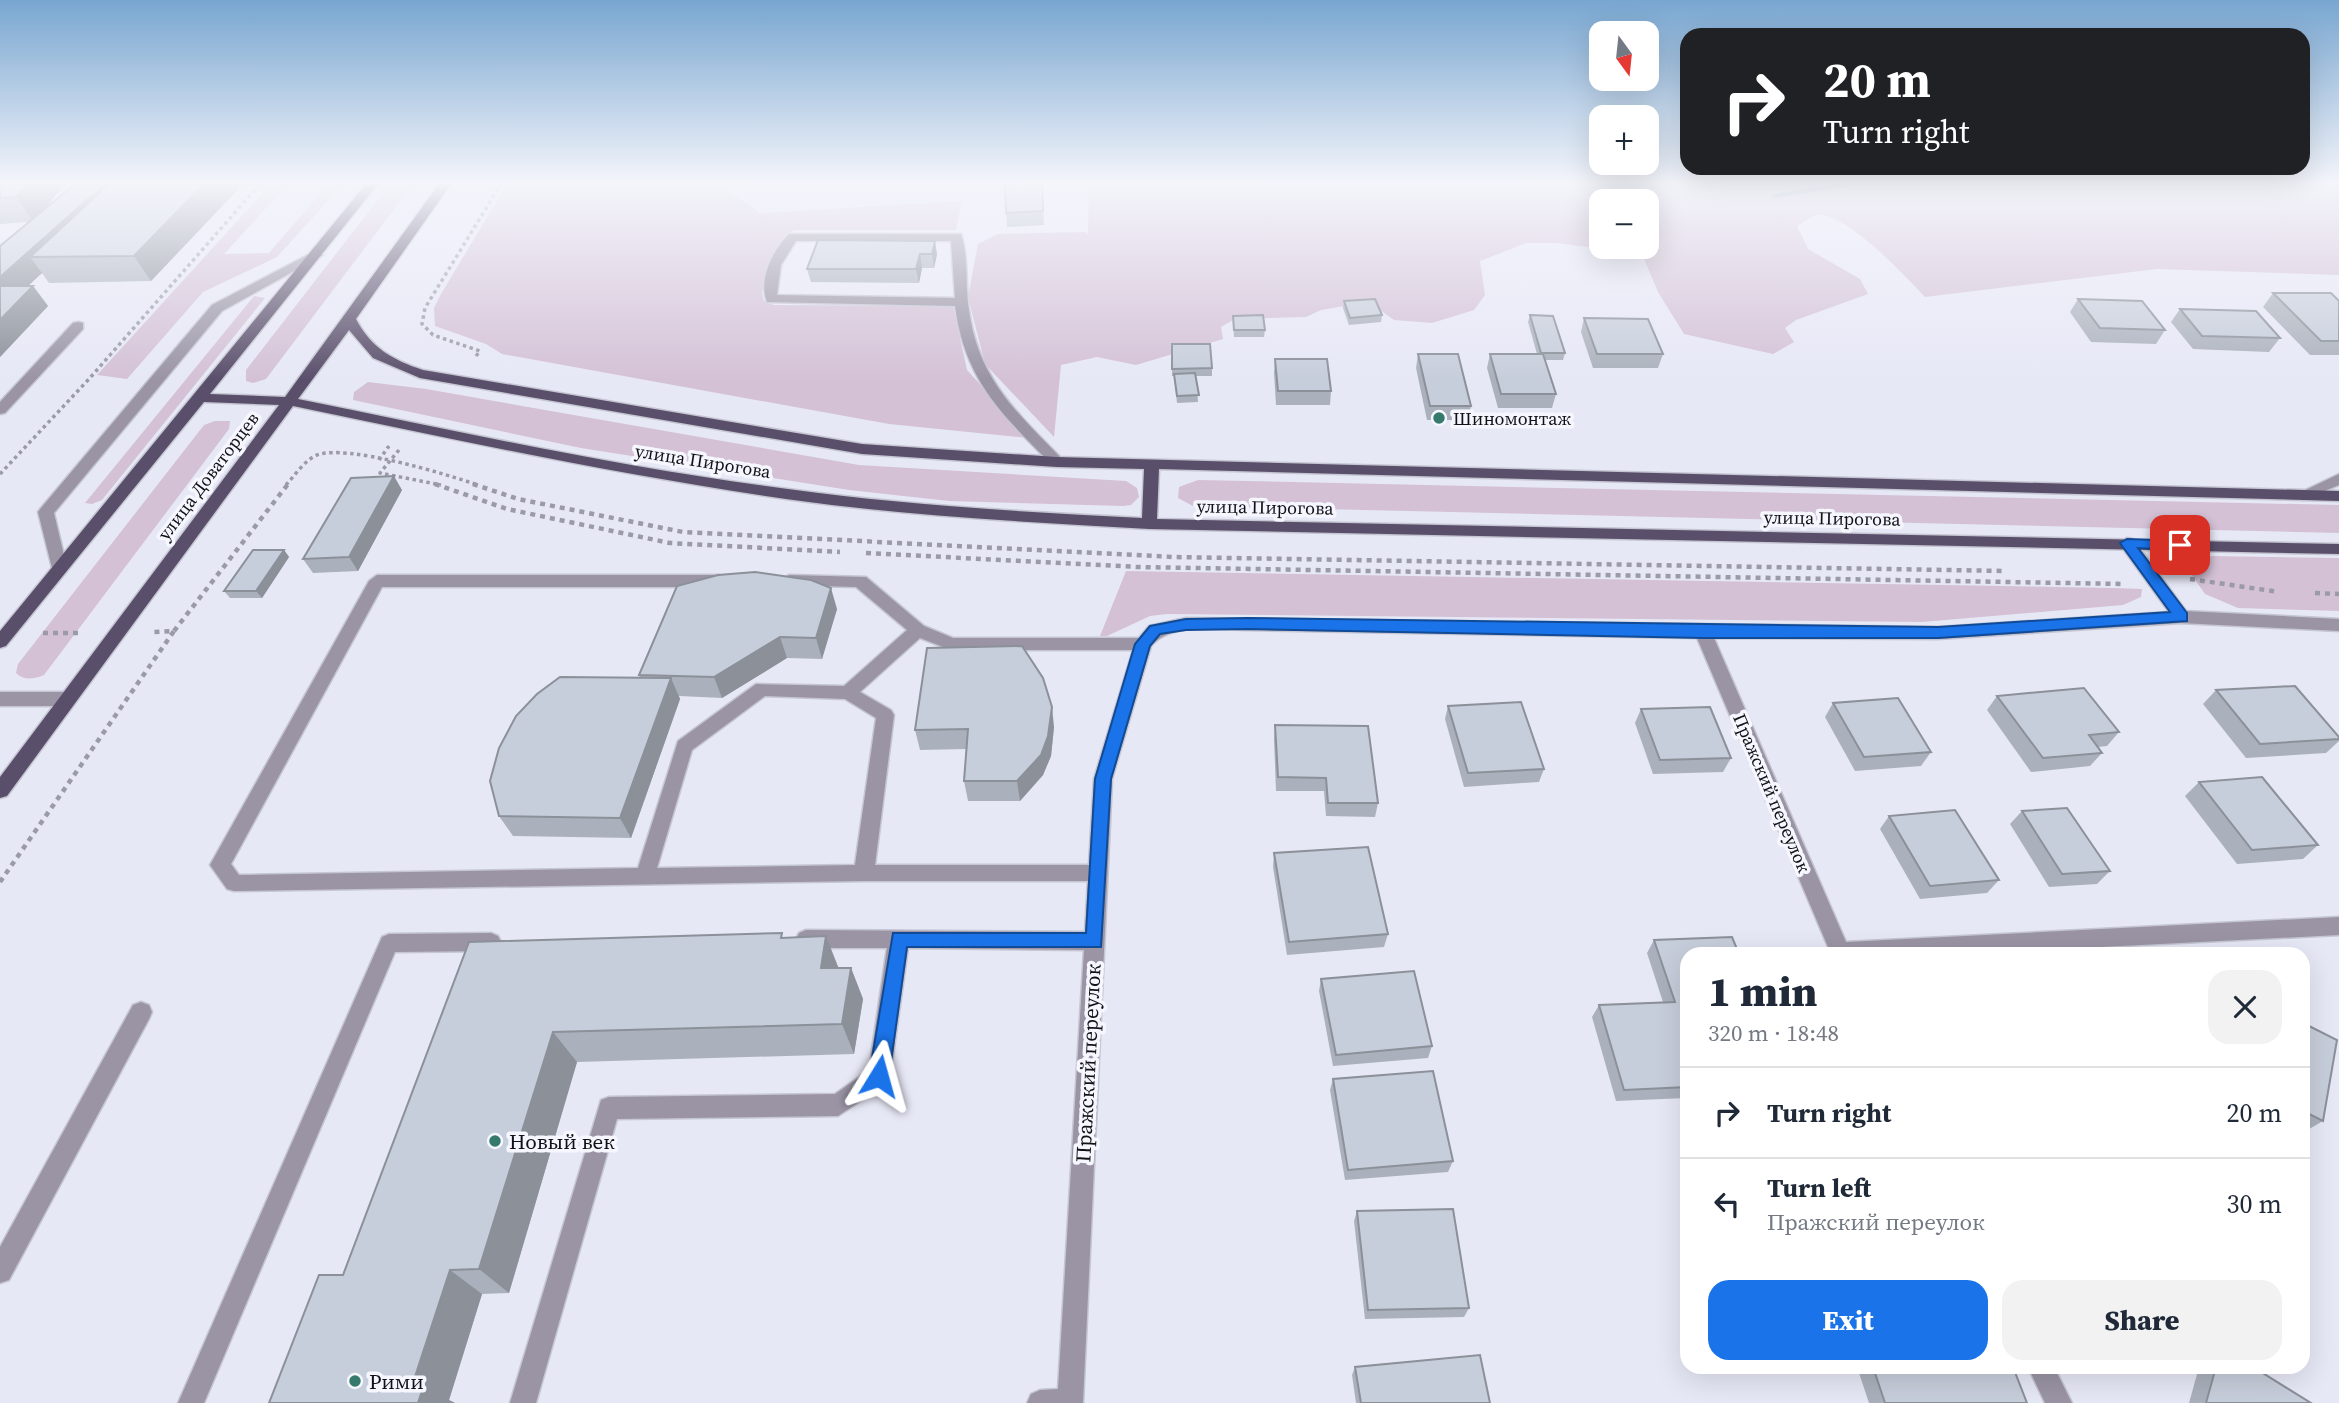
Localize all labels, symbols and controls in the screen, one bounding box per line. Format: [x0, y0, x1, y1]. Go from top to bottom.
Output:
north arrow [1589, 21, 1659, 91]
map controls [1589, 21, 1659, 259]
text: 20 m [1823, 46, 1931, 113]
icon: right [1708, 56, 1799, 147]
button: + [1589, 105, 1659, 175]
text: Turn right [1823, 110, 1969, 154]
button: − [1589, 189, 1659, 259]
place label: Шиномонтаж [1453, 406, 1571, 431]
street label: улица Доваторцев [152, 407, 264, 545]
marker: Шиномонтаж [1431, 410, 1447, 426]
street label: улица Пирогова [633, 438, 773, 484]
street label: улица Пирогова [1196, 493, 1335, 521]
street label: улица Пирогова [1763, 504, 1902, 532]
pin [2150, 515, 2210, 575]
icon: arrive [2161, 526, 2199, 564]
street label: Пражский переулок [1727, 710, 1817, 876]
text: 1 min [1708, 962, 1818, 1020]
street label: Пражский переулок [1068, 963, 1108, 1163]
button: close [2208, 970, 2282, 1044]
text: 320 m · 18:48 [1708, 1017, 1839, 1049]
position arrow [842, 1039, 916, 1113]
icon: right [1708, 1094, 1746, 1132]
text: Turn right [1767, 1095, 1891, 1131]
text: 20 m [2227, 1095, 2282, 1131]
place label: Новый век [509, 1127, 615, 1156]
marker: Новый век [487, 1133, 503, 1149]
text: Turn left [1767, 1170, 1871, 1206]
icon: left [1708, 1185, 1746, 1223]
text: 30 m [2227, 1186, 2282, 1222]
text: Пражский переулок [1767, 1206, 1985, 1238]
button: Exit [1708, 1280, 1988, 1360]
button: Share [2002, 1280, 2282, 1360]
place label: Рими [369, 1367, 424, 1396]
marker: Рими [347, 1373, 363, 1389]

